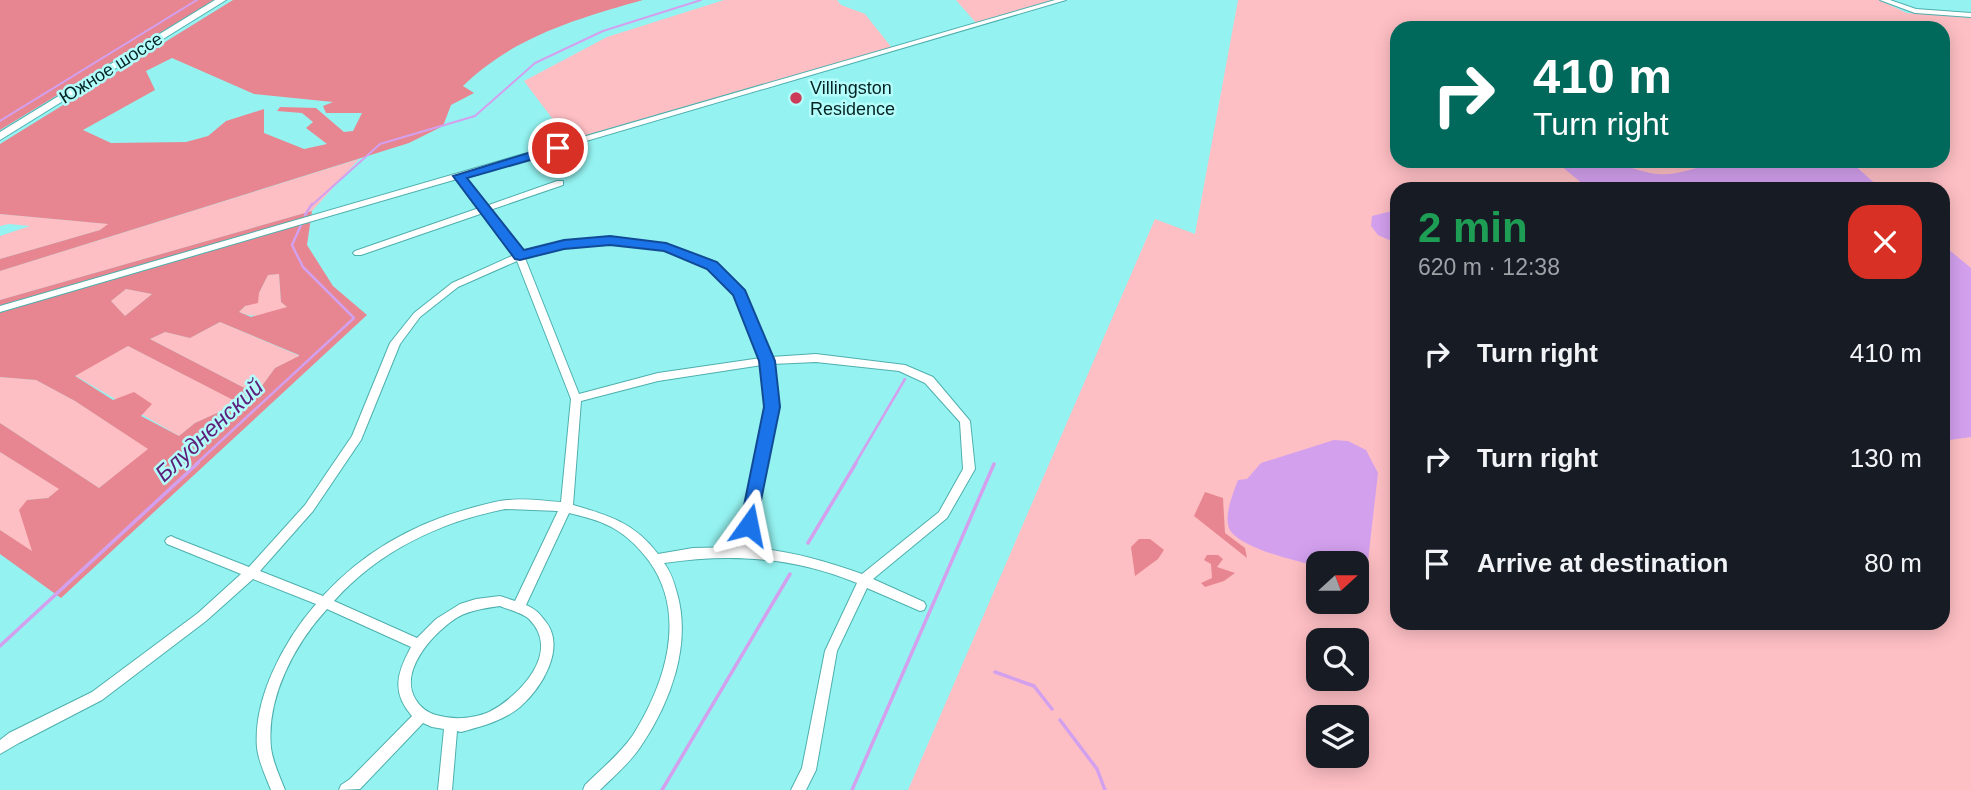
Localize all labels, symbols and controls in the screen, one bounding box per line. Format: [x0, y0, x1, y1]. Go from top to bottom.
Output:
street label: Южное шоссе [56, 28, 166, 108]
icon: right [1418, 49, 1509, 140]
text: 410 m [1533, 49, 1672, 103]
place label: Villingston Residence [810, 78, 895, 119]
marker: Villingston Residence [788, 90, 804, 106]
text: Turn right [1533, 106, 1669, 142]
pin [528, 118, 588, 178]
icon: arrive [539, 129, 577, 167]
text: 2 min [1418, 204, 1528, 251]
button: close [1848, 205, 1922, 279]
text: 620 m · 12:38 [1418, 254, 1560, 280]
icon: right [1418, 335, 1456, 373]
text: Turn right [1477, 338, 1598, 368]
text: 410 m [1850, 338, 1922, 368]
water label: Блудненский [150, 373, 268, 487]
icon: right [1418, 440, 1456, 478]
text: Turn right [1477, 443, 1598, 473]
text: 130 m [1850, 443, 1922, 473]
position arrow [712, 488, 786, 562]
icon: arrive [1418, 545, 1456, 583]
text: Arrive at destination [1477, 548, 1728, 578]
text: 80 m [1864, 548, 1922, 578]
north arrow [1306, 551, 1368, 614]
map controls [1306, 551, 1369, 768]
button: search [1306, 628, 1369, 691]
button: layers [1306, 705, 1369, 768]

